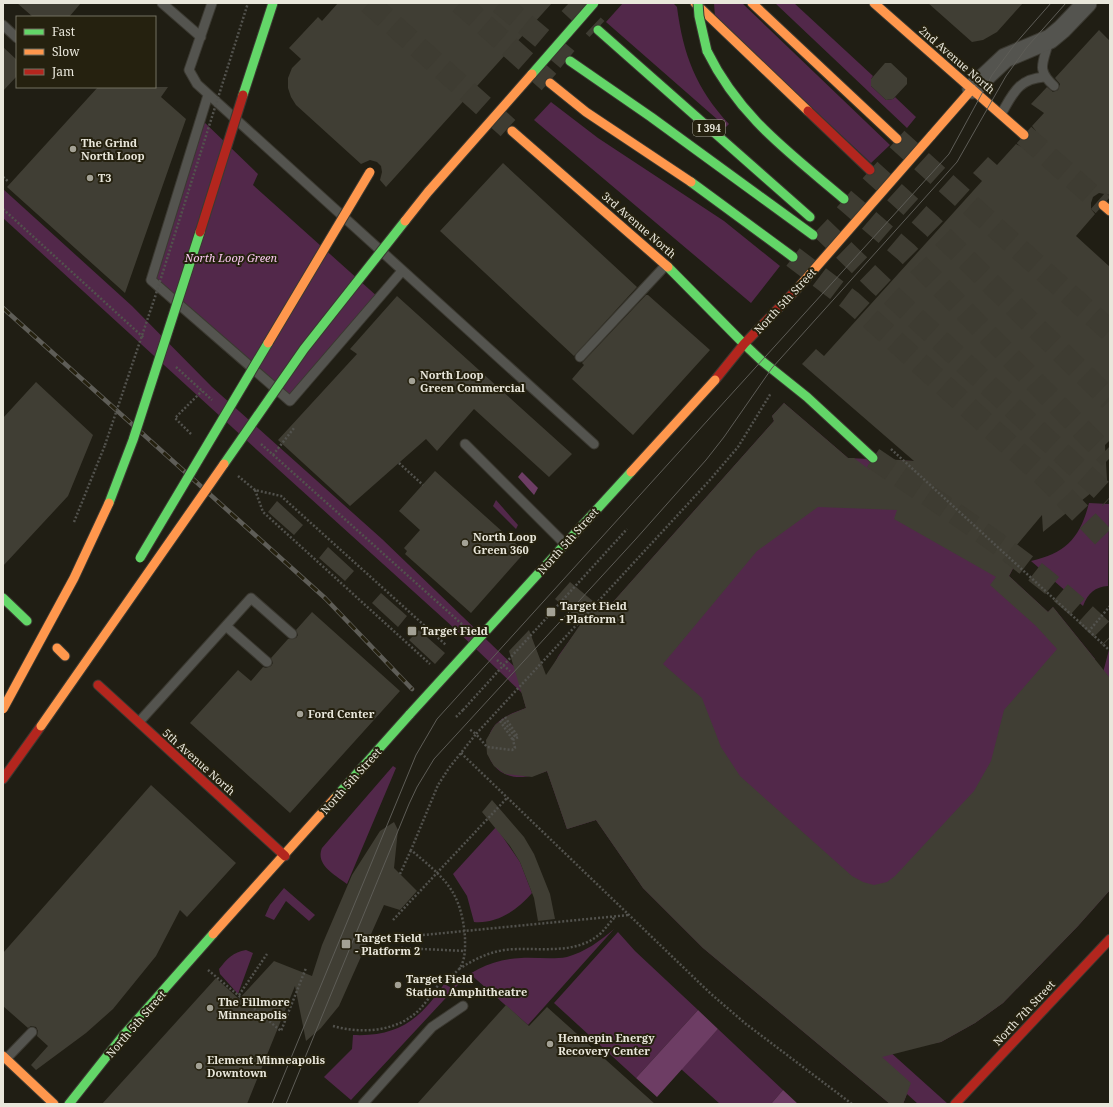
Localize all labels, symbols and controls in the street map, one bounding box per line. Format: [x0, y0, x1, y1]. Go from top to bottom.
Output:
legend [16, 16, 156, 88]
text: Fast [52, 23, 75, 40]
street label: 2nd Avenue North [916, 23, 998, 97]
text: Slow [52, 43, 80, 60]
text: Jam [51, 63, 74, 80]
road number: I 394 [693, 120, 725, 136]
place label: The Grind North Loop [81, 135, 145, 163]
marker: The Grind North Loop [68, 144, 78, 154]
place label: T3 [98, 170, 111, 185]
marker: T3 [85, 173, 95, 183]
street label: 3rd Avenue North [599, 188, 680, 261]
park label: North Loop Green [184, 250, 278, 265]
street label: North 5th Street [750, 265, 819, 337]
place label: North Loop Green Commercial [420, 367, 525, 395]
marker: North Loop Green Commercial [407, 376, 417, 386]
street label: North 5th Street [534, 504, 601, 577]
place label: North Loop Green 360 [473, 529, 537, 557]
marker: North Loop Green 360 [460, 538, 470, 548]
place label: Target Field - Platform 1 [560, 598, 627, 626]
marker: Target Field - Platform 1 [545, 606, 557, 618]
place label: Target Field [421, 623, 488, 638]
marker: Target Field [406, 625, 418, 637]
place label: Ford Center [308, 706, 375, 721]
marker: Ford Center [295, 709, 305, 719]
street label: 5th Avenue North [160, 725, 239, 798]
street label: North 5th Street [317, 744, 384, 817]
place label: Target Field - Platform 2 [355, 930, 422, 958]
marker: Target Field - Platform 2 [340, 938, 352, 950]
place label: Target Field Station Amphitheatre [406, 971, 527, 999]
street label: North 7th Street [989, 977, 1058, 1049]
marker: Target Field Station Amphitheatre [393, 980, 403, 990]
street label: North 5th Street [102, 987, 169, 1060]
place label: The Fillmore Minneapolis [218, 994, 290, 1022]
marker: The Fillmore Minneapolis [205, 1003, 215, 1013]
place label: Hennepin Energy Recovery Center [558, 1030, 655, 1058]
marker: Hennepin Energy Recovery Center [545, 1039, 555, 1049]
place label: Element Minneapolis Downtown [207, 1052, 325, 1080]
marker: Element Minneapolis Downtown [194, 1061, 204, 1071]

